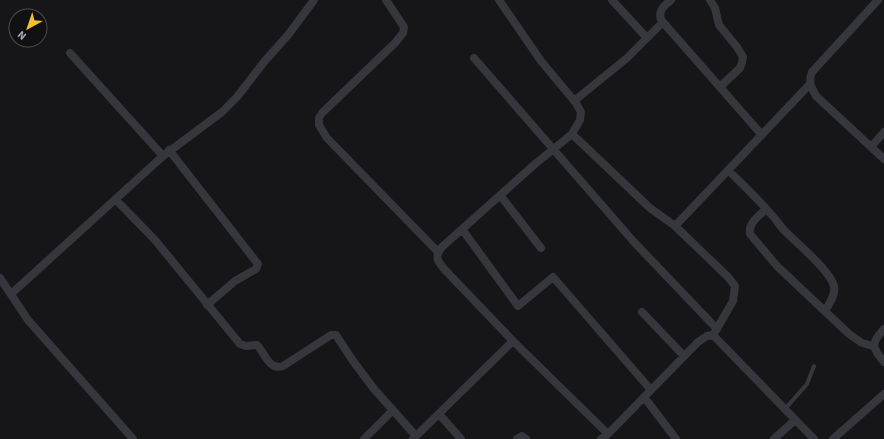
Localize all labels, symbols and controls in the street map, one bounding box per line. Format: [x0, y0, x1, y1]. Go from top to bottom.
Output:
north arrow [8, 8, 48, 48]
text: N [14, 27, 30, 43]

